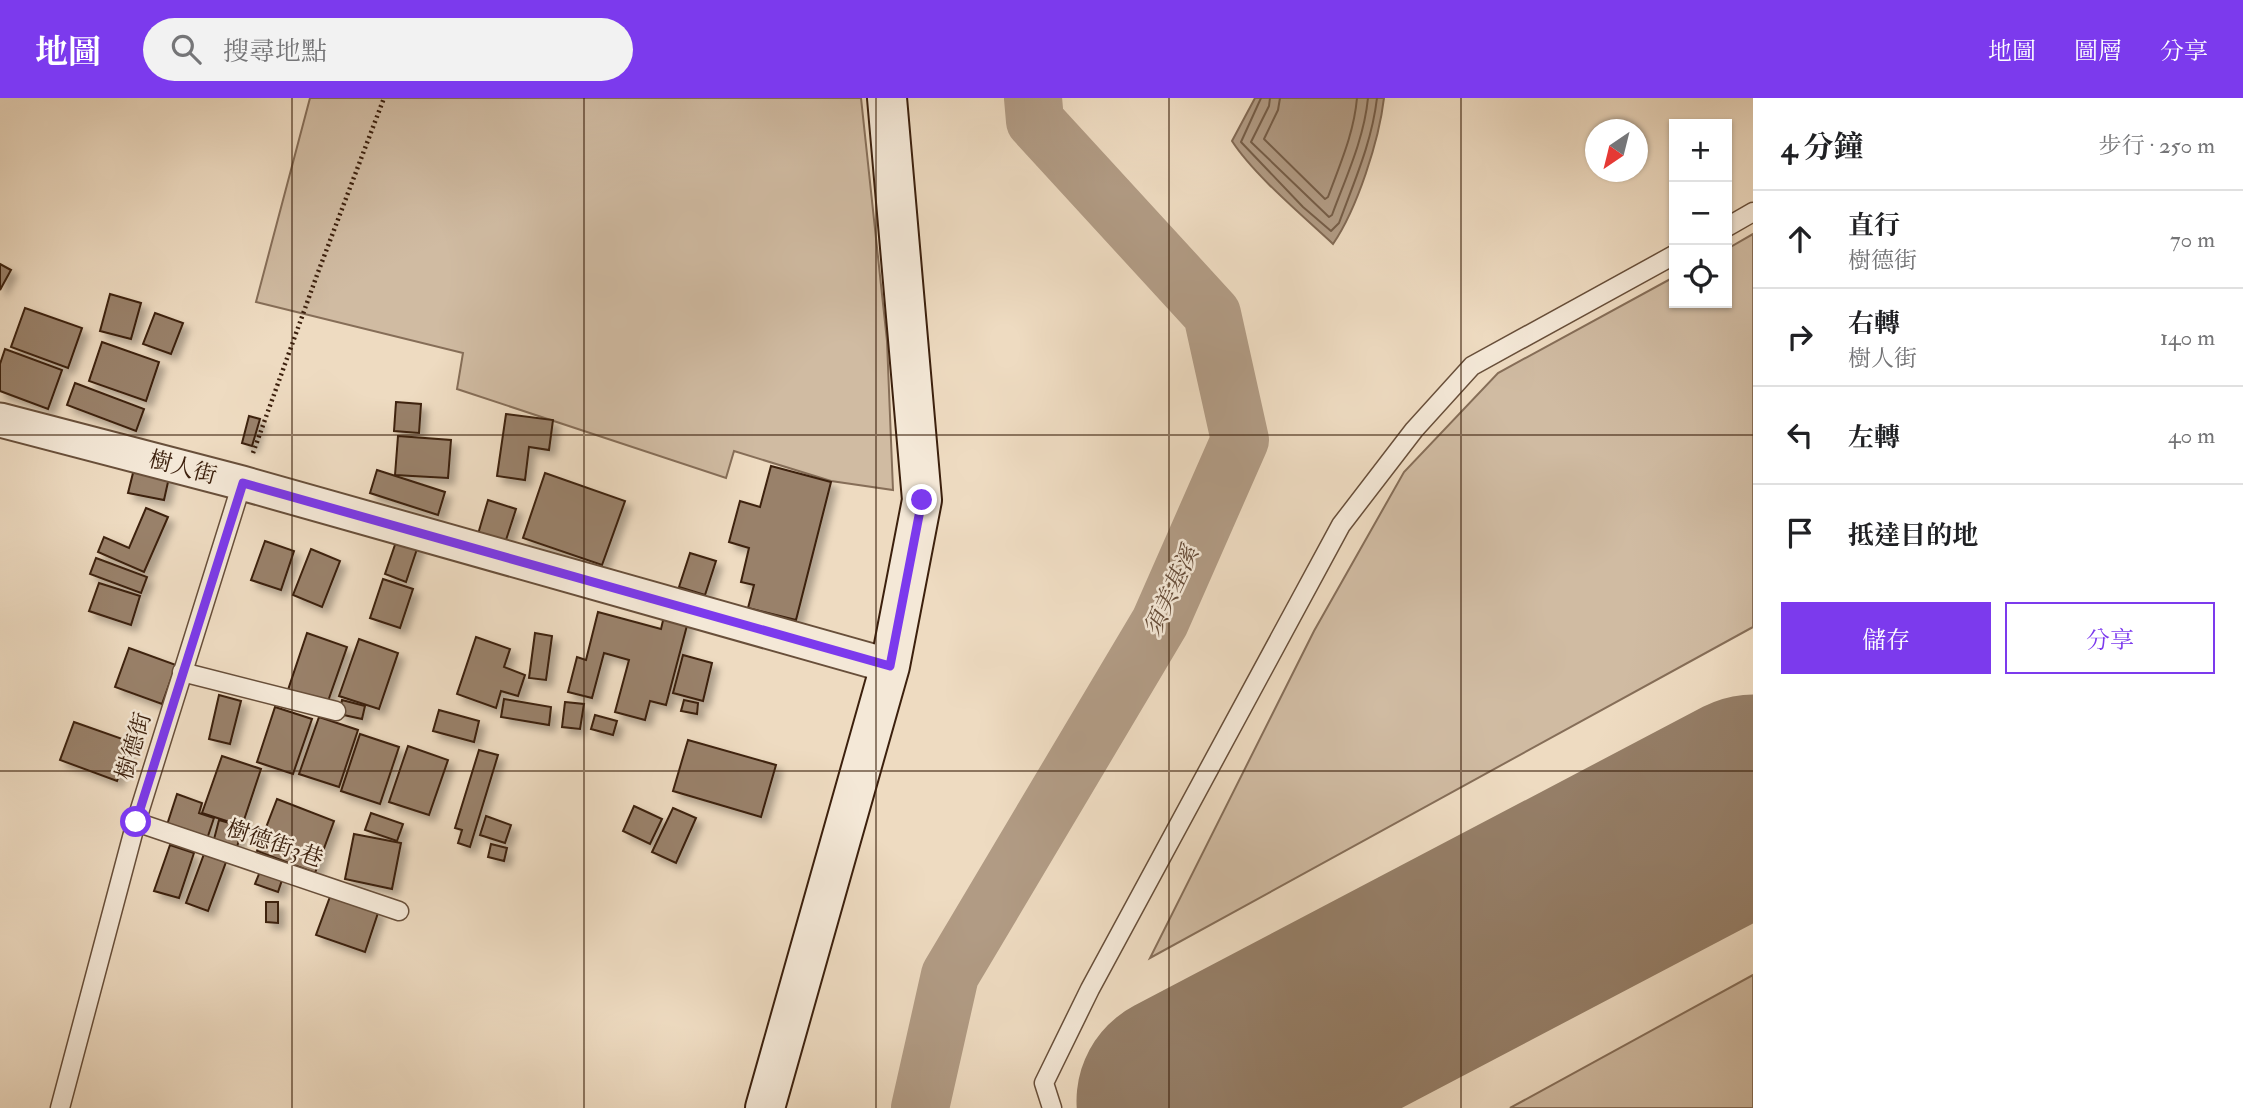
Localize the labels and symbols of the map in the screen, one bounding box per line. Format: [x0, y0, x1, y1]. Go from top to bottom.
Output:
north arrow [1585, 119, 1648, 182]
street label: 樹人街 [146, 445, 220, 490]
route end [906, 484, 937, 515]
water label: 須美基溪 [1137, 538, 1207, 641]
street label: 樹德街 [110, 709, 157, 783]
route start [120, 806, 151, 837]
street label: 樹德街3巷 [222, 813, 327, 874]

